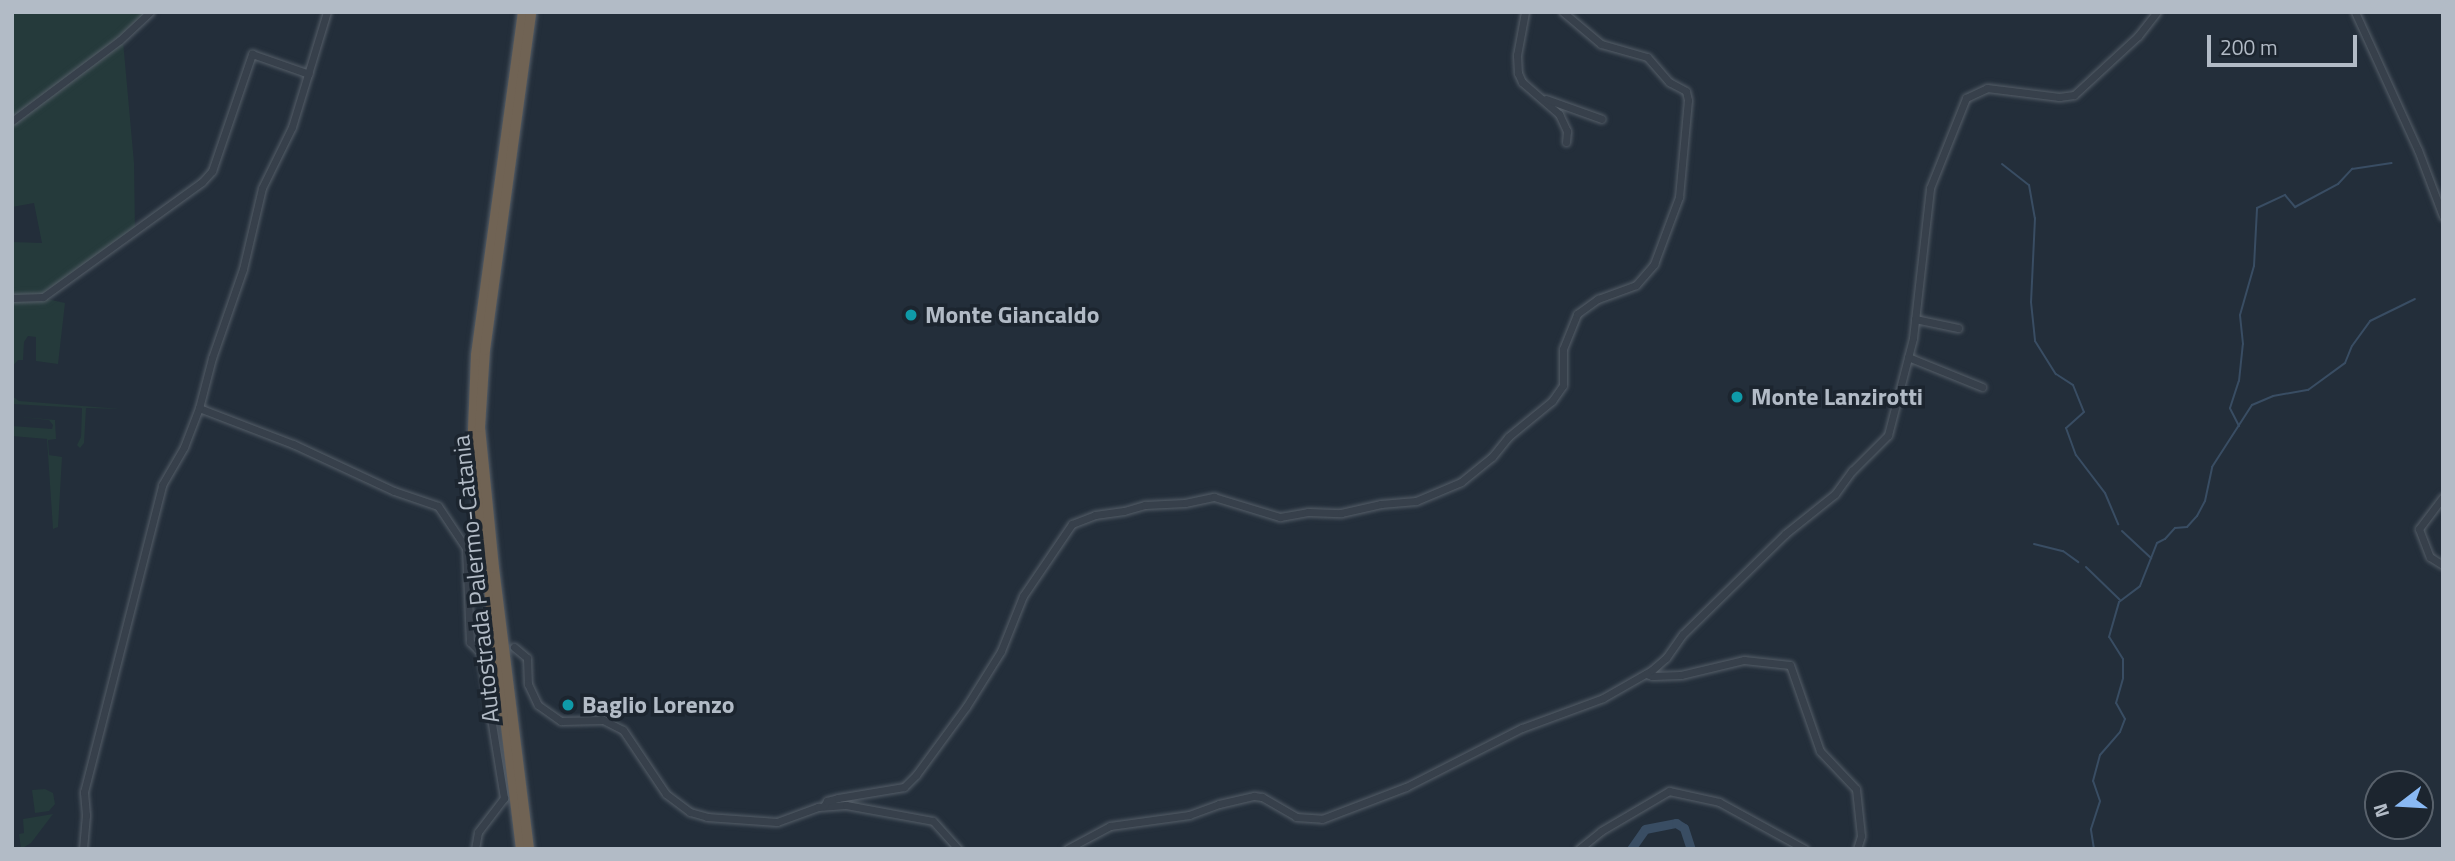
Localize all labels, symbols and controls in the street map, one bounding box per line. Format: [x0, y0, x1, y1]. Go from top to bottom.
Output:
scale bar [2210, 21, 2360, 65]
text: 200 m [2220, 31, 2277, 63]
place label: Monte Giancaldo [925, 301, 1100, 329]
marker: Monte Giancaldo [903, 307, 919, 323]
place label: Monte Lanzirotti [1751, 383, 1923, 411]
marker: Monte Lanzirotti [1729, 389, 1745, 405]
street label: Autostrada Palermo-Catania [447, 434, 505, 724]
place label: Baglio Lorenzo [582, 691, 735, 719]
marker: Baglio Lorenzo [560, 697, 576, 713]
north arrow [2364, 770, 2434, 840]
text: N [2365, 800, 2396, 821]

